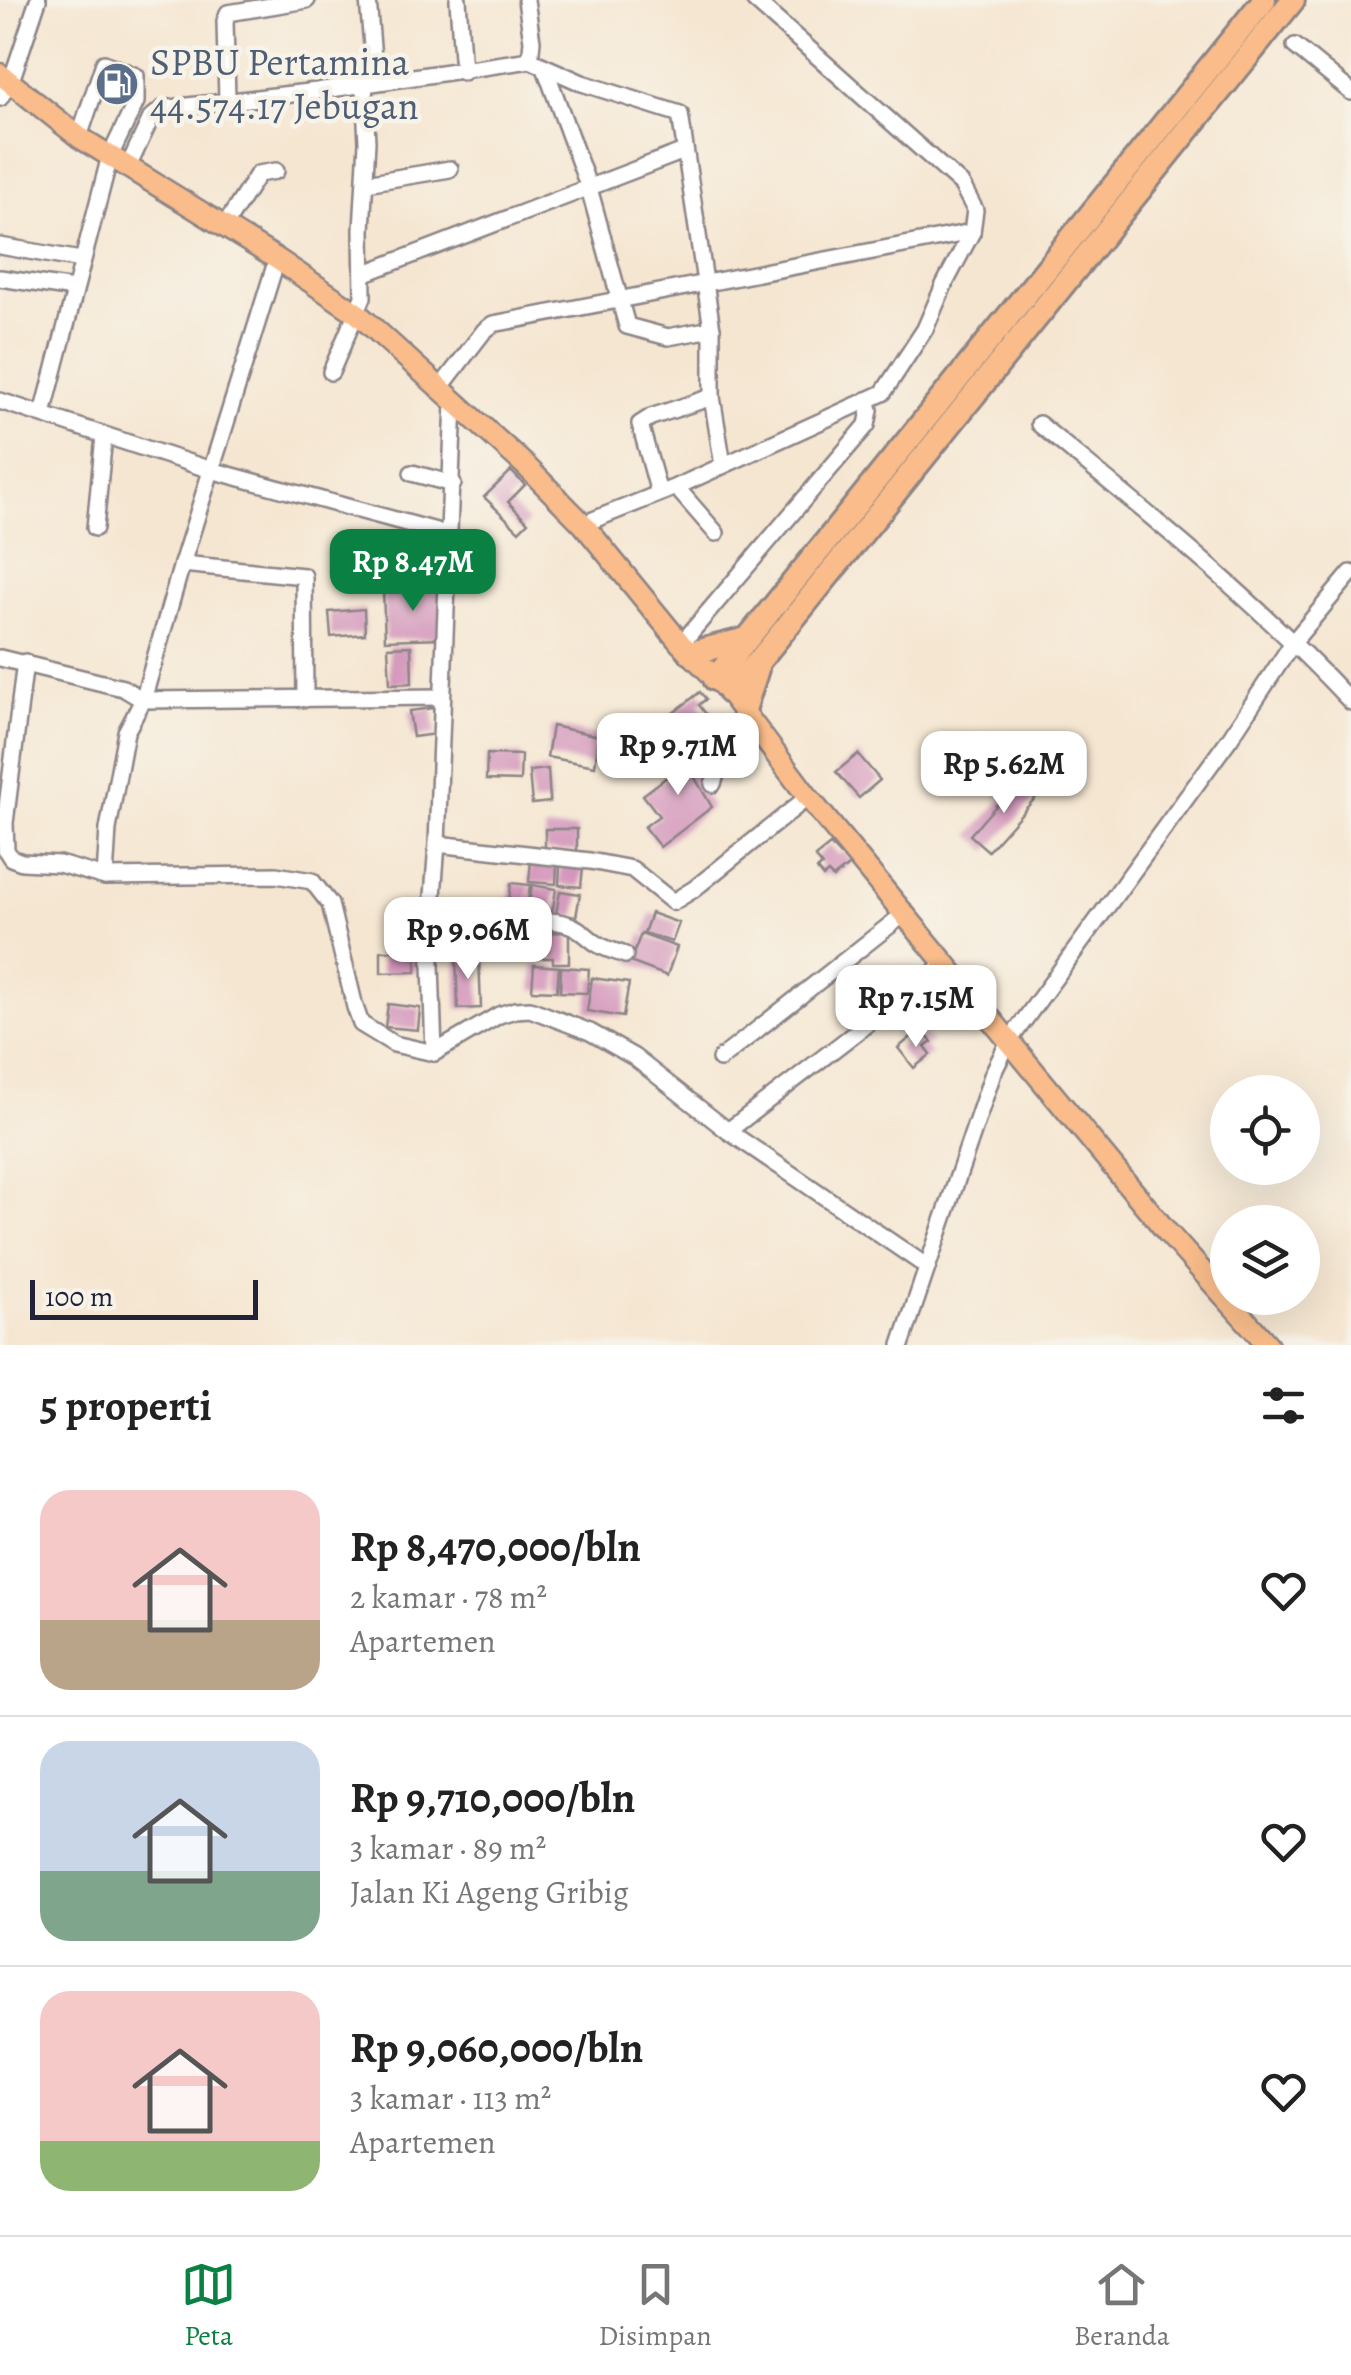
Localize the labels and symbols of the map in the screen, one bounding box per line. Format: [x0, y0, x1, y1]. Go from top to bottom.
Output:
place label: SPBU Pertamina 44.574.17 Jebugan [150, 36, 418, 132]
fuel station icon: SPBU Pertamina 44.574.17 Jebugan [94, 61, 140, 107]
pin: Rp 8.47M [310, 529, 516, 614]
pin: Rp 9.71M [575, 713, 781, 798]
pin: Rp 5.62M [901, 731, 1107, 816]
pin: Rp 9.06M [365, 897, 571, 982]
pin: Rp 7.15M [813, 965, 1019, 1050]
scale bar [30, 1275, 258, 1320]

